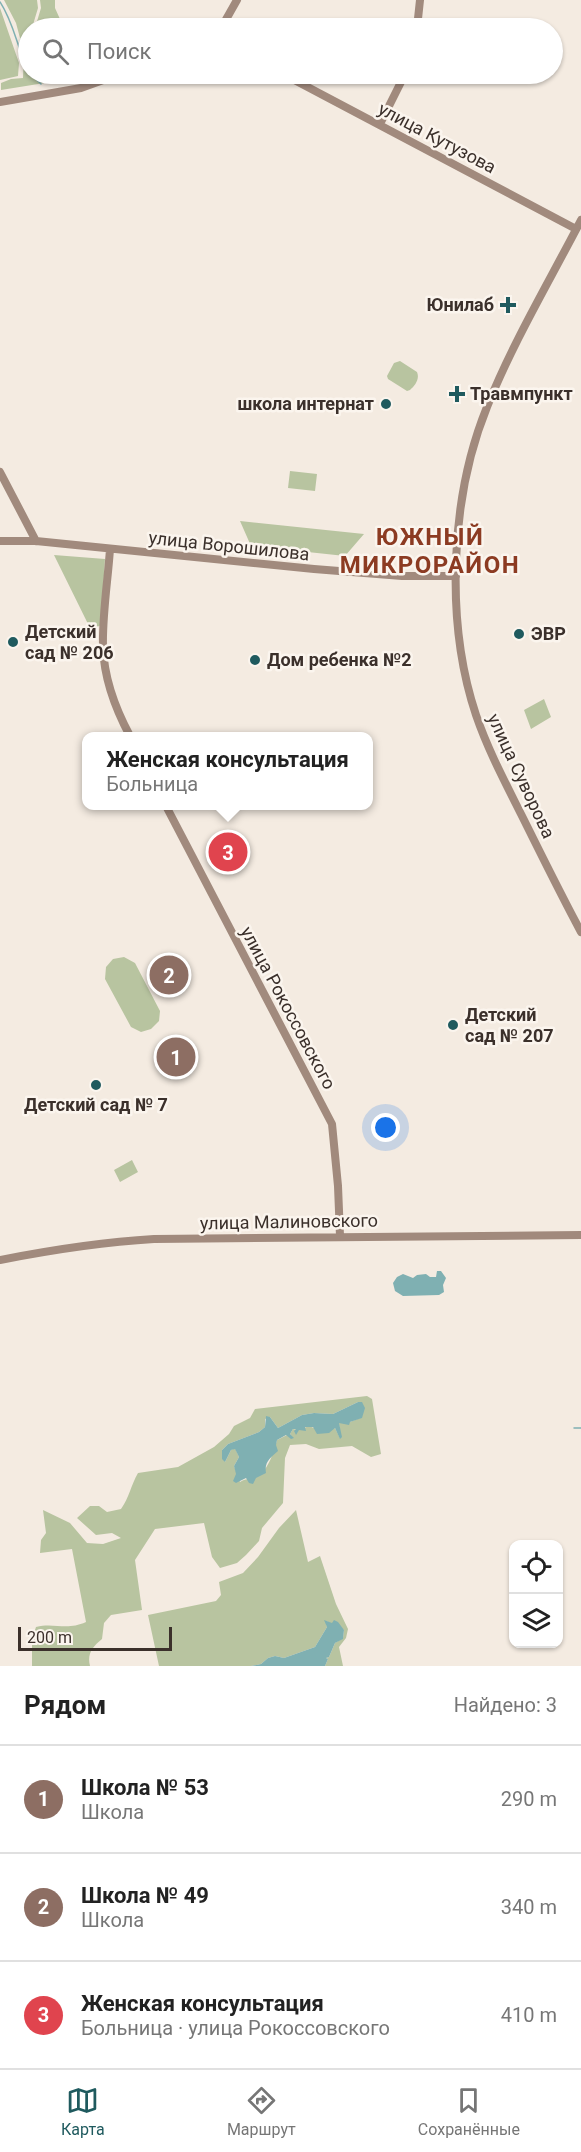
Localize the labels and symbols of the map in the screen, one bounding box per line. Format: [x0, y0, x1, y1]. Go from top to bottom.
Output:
street label: улица Кутузова [375, 98, 500, 177]
place label: Юнилаб [426, 294, 494, 315]
marker: Юнилаб [499, 296, 517, 314]
place label: Травмпункт [470, 383, 573, 404]
marker: Травмпункт [448, 385, 466, 403]
place label: школа интернат [237, 393, 374, 414]
marker: школа интернат [379, 397, 393, 411]
district label: ЮЖНЫЙ МИКРОРАЙОН [340, 523, 520, 579]
street label: улица Ворошилова [148, 527, 310, 564]
place label: Детский сад № 206 [25, 621, 114, 663]
place label: ЭВР [531, 623, 566, 644]
marker: ЭВР [512, 627, 526, 641]
marker: Детский сад № 206 [6, 635, 20, 649]
place label: Дом ребенка №2 [267, 649, 412, 670]
marker: Дом ребенка №2 [248, 653, 262, 667]
street label: улица Суворова [483, 710, 560, 841]
pin: 3 [208, 830, 248, 874]
street label: улица Рокоссовского [237, 923, 340, 1093]
pin: 2 [150, 952, 188, 998]
place label: Детский сад № 207 [465, 1004, 554, 1046]
marker: Детский сад № 207 [446, 1018, 460, 1032]
pin: 1 [156, 1034, 195, 1080]
marker: Детский сад № 7 [89, 1078, 103, 1092]
place label: Детский сад № 7 [24, 1094, 168, 1115]
your location [371, 1113, 400, 1142]
street label: улица Малиновского [200, 1209, 378, 1234]
scale bar [18, 1624, 172, 1652]

